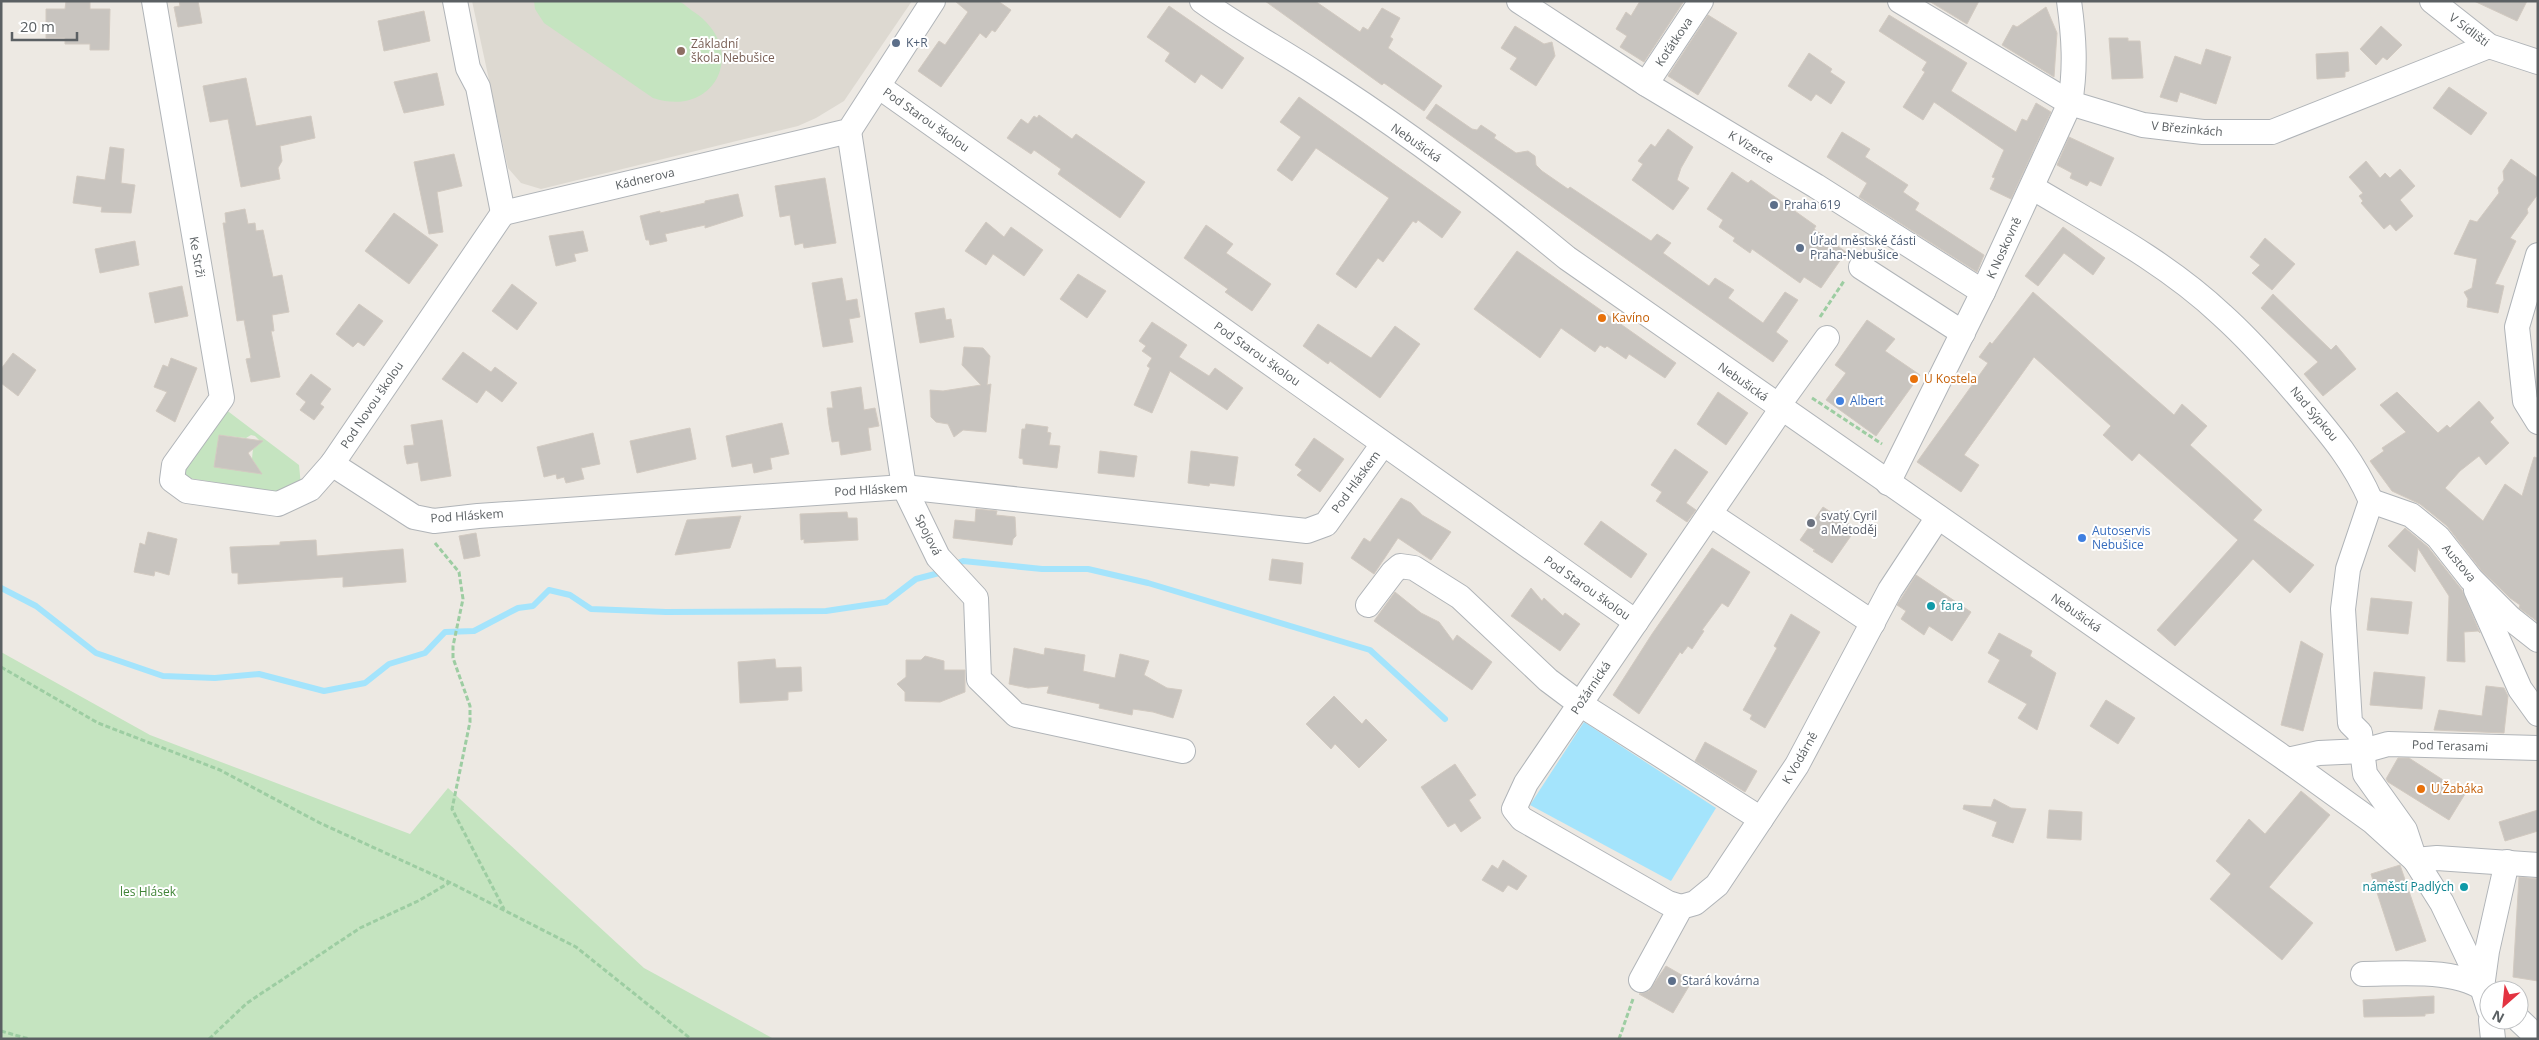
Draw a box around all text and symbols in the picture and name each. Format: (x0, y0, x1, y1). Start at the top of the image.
street label: V Sídlišti (2446, 9, 2493, 50)
scale bar (12, 10, 78, 42)
street label: Koťátkova (1651, 14, 1696, 70)
text: 20 m (20, 16, 55, 36)
place label: K+R (906, 34, 928, 51)
place label: Základní škola Nebušice (691, 35, 775, 66)
marker: K+R (890, 37, 902, 49)
marker: Základní škola Nebušice (675, 45, 687, 57)
street label: Pod Starou školou (880, 83, 973, 156)
street label: V Březinkách (2151, 117, 2224, 140)
street label: Nebušická (1388, 119, 1445, 166)
street label: K Vizerce (1725, 126, 1777, 167)
street label: Kádnerova (614, 163, 676, 194)
place label: Praha 619 (1784, 196, 1841, 213)
marker: Praha 619 (1768, 199, 1780, 211)
street label: K Noskovně (1982, 214, 2025, 281)
place label: Úřad městské části Praha-Nebušice (1810, 232, 1916, 263)
street label: Ke Strži (186, 235, 209, 279)
marker: Úřad městské části Praha-Nebušice (1794, 242, 1806, 254)
place label: Kavíno (1612, 309, 1650, 326)
marker: Kavíno (1596, 312, 1608, 324)
street label: Pod Starou školou (1211, 317, 1304, 390)
street label: Pod Novou školou (336, 358, 407, 452)
street label: Nebušická (1715, 358, 1772, 405)
place label: U Kostela (1924, 370, 1977, 387)
marker: U Kostela (1908, 373, 1920, 385)
street label: Nad Sýpkou (2286, 383, 2342, 445)
place label: Albert (1850, 392, 1884, 409)
marker: Albert (1834, 395, 1846, 407)
street label: Pod Hláskem (1327, 447, 1384, 516)
street label: Pod Hláskem (834, 479, 908, 500)
street label: Pod Hláskem (430, 504, 504, 527)
place label: svatý Cyril a Metoděj (1821, 507, 1877, 538)
street label: Spojová (911, 511, 946, 558)
marker: svatý Cyril a Metoděj (1805, 517, 1817, 529)
place label: Autoservis Nebušice (2092, 522, 2151, 553)
marker: Autoservis Nebušice (2076, 532, 2088, 544)
street label: Austova (2438, 540, 2480, 585)
street label: Pod Starou školou (1541, 551, 1634, 624)
street label: Nebušická (2048, 589, 2105, 636)
place label: fara (1941, 597, 1963, 614)
marker: fara (1925, 600, 1937, 612)
street label: Požárnická (1567, 658, 1615, 718)
street label: K Vodárně (1778, 728, 1822, 787)
street label: Pod Terasami (2412, 736, 2488, 755)
place label: U Žabáka (2431, 780, 2483, 797)
marker: U Žabáka (2415, 783, 2427, 795)
place label: náměstí Padlých (2363, 878, 2454, 895)
marker: náměstí Padlých (2458, 881, 2470, 893)
park label: les Hlásek (120, 883, 177, 900)
place label: Stará kovárna (1682, 972, 1759, 989)
marker: Stará kovárna (1666, 975, 1678, 987)
north arrow (2479, 980, 2529, 1030)
text: N (2488, 1006, 2507, 1028)

